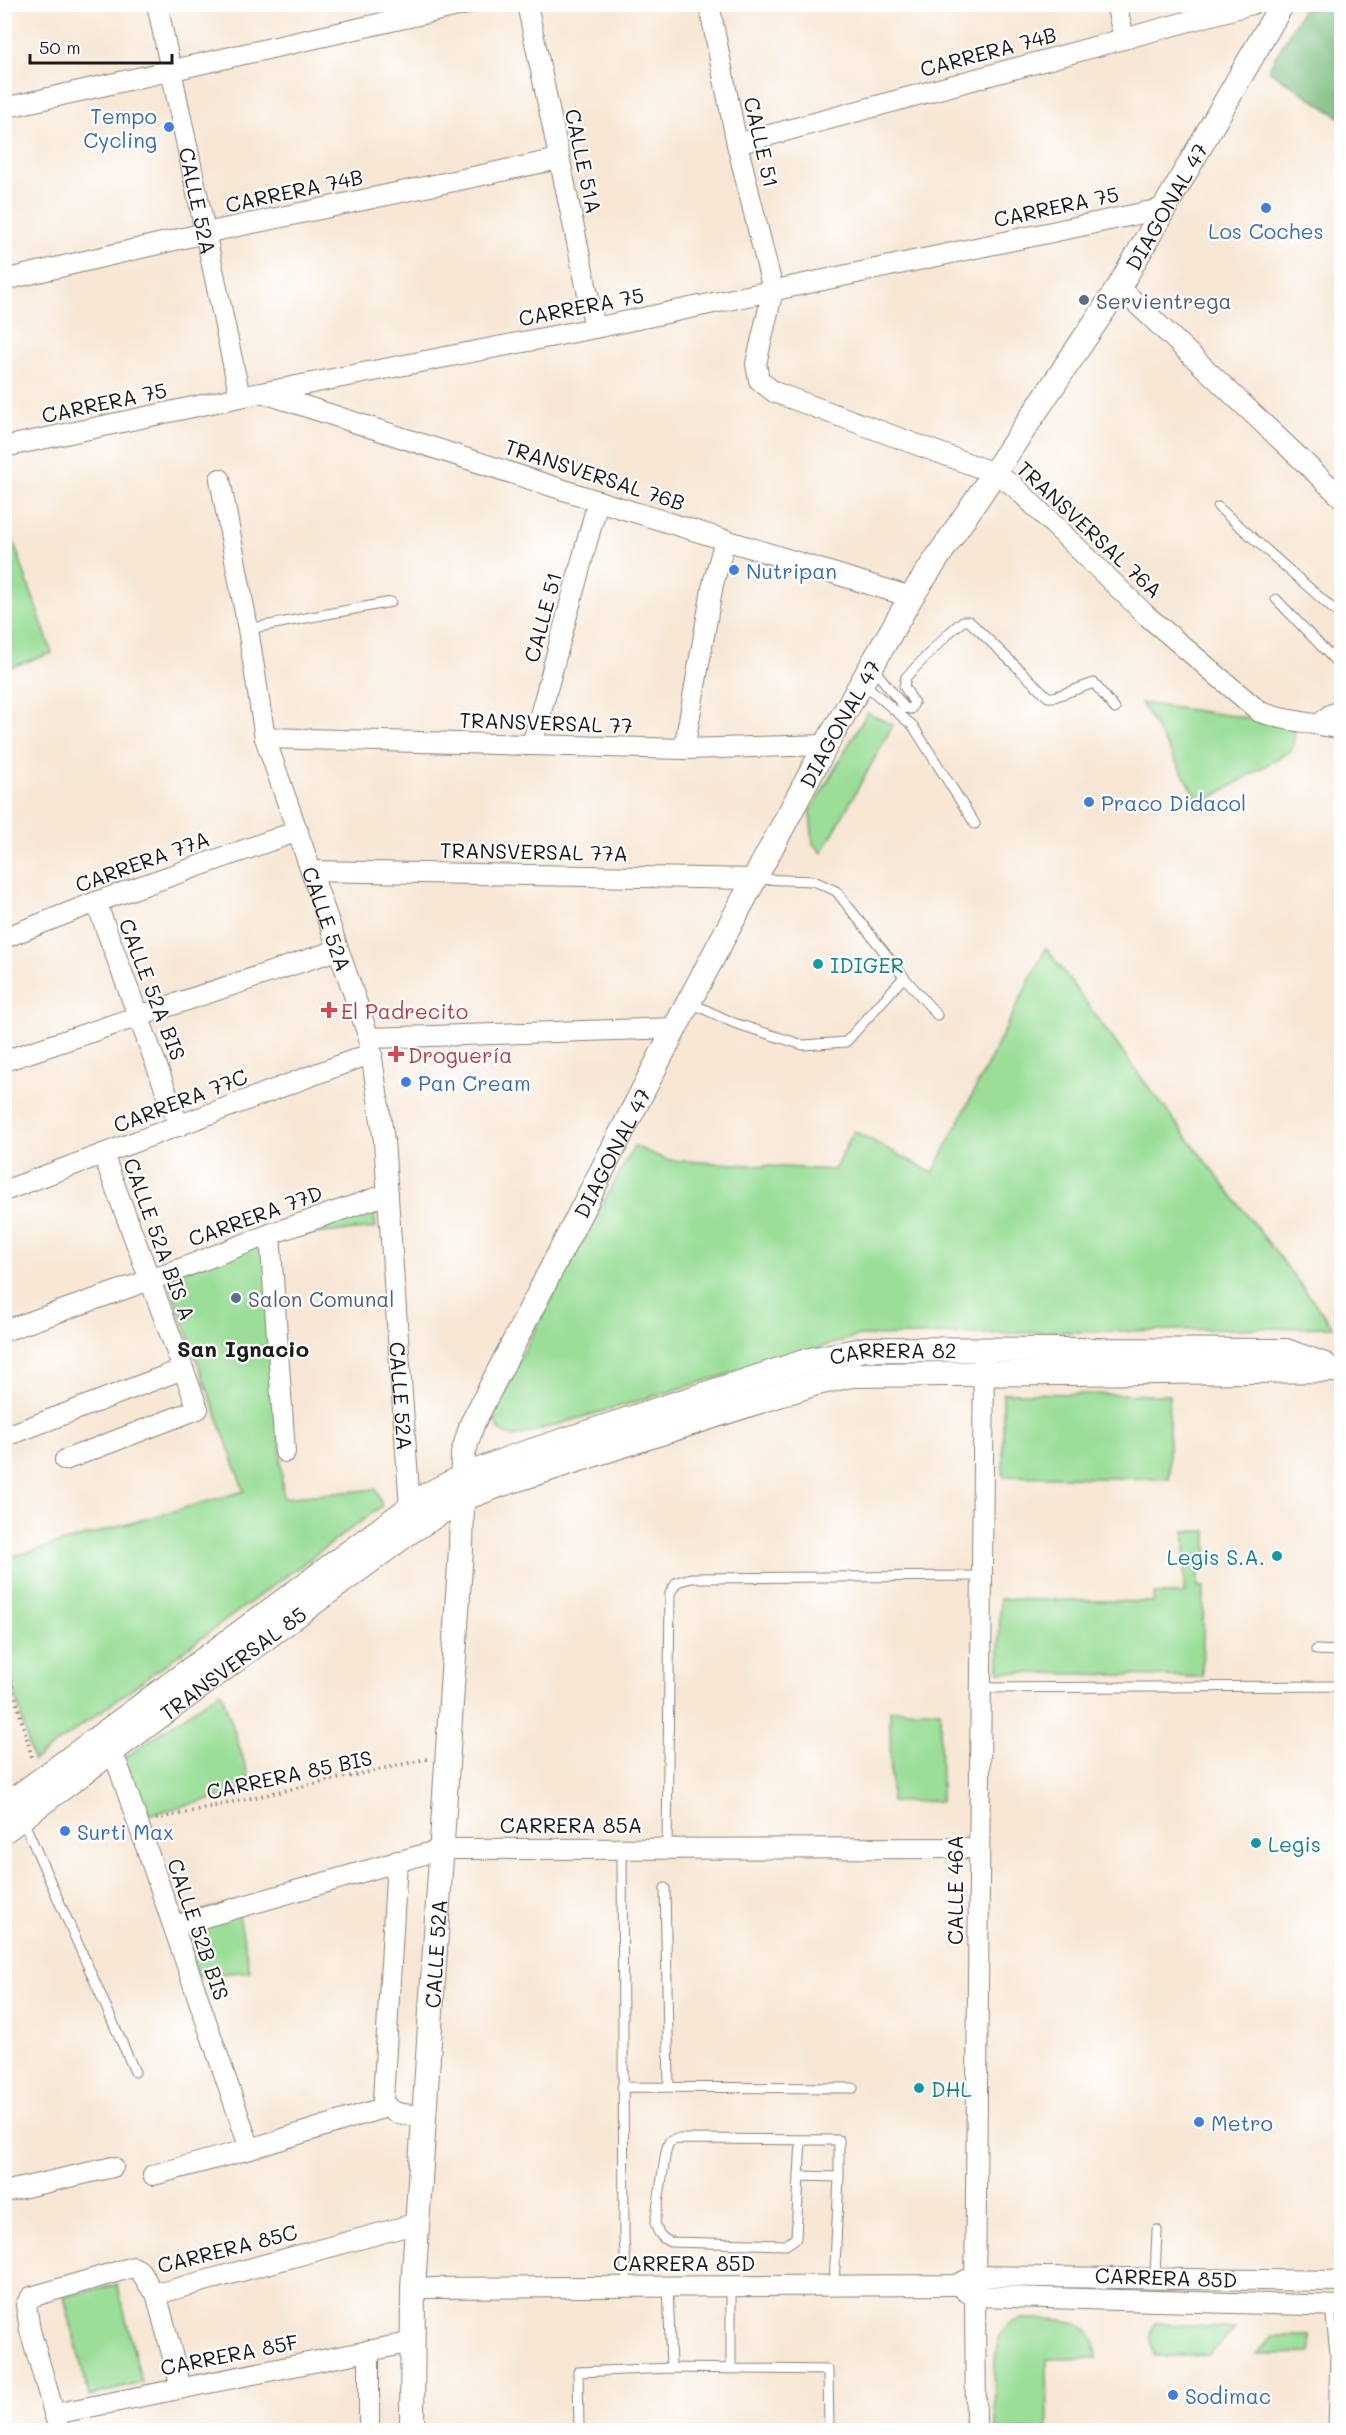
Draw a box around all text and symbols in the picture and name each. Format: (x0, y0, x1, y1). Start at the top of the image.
street label: CARRERA 74B (917, 20, 1059, 82)
scale bar (30, 27, 172, 65)
text: 50 m (39, 35, 81, 59)
street label: CALLE 51 (738, 94, 786, 190)
place label: Tempo Cycling (83, 102, 157, 153)
street label: CALLE 51A (560, 106, 608, 216)
marker: Tempo Cycling (162, 120, 176, 134)
street label: DIAGONAL 47 (1118, 138, 1213, 274)
street label: CALLE 52A (174, 145, 223, 257)
street label: CARRERA 74B (223, 162, 365, 218)
street label: CARRERA 75 (991, 180, 1121, 232)
marker: Los Coches (1259, 201, 1273, 215)
place label: Los Coches (1208, 217, 1324, 244)
street label: CARRERA 75 (516, 281, 646, 331)
place label: Servientrega (1096, 287, 1232, 314)
marker: Servientrega (1077, 293, 1091, 307)
street label: CARRERA 75 (39, 376, 169, 428)
street label: TRANSVERSAL 76B (502, 432, 688, 516)
street label: TRANSVERSAL 76A (1012, 455, 1168, 603)
place label: Nutripan (746, 557, 837, 584)
marker: Nutripan (727, 563, 741, 577)
street label: CALLE 51 (517, 569, 567, 665)
street label: DIAGONAL 47 (793, 655, 886, 792)
street label: TRANSVERSAL 77 (459, 705, 633, 739)
place label: Praco Didacol (1101, 789, 1246, 816)
marker: Praco Didacol (1082, 795, 1096, 809)
street label: CARRERA 77A (71, 824, 213, 898)
street label: TRANSVERSAL 77A (440, 836, 628, 866)
street label: CALLE 52A (297, 863, 358, 974)
street label: CALLE 52A BIS (114, 914, 192, 1064)
place label: IDIGER (830, 951, 904, 978)
marker: IDIGER (811, 957, 825, 971)
place label: El Padrecito (341, 997, 468, 1024)
marker: El Padrecito (322, 1003, 336, 1017)
place label: Droguería (408, 1041, 512, 1068)
marker: Droguería (389, 1047, 403, 1061)
street label: CARRERA 77C (109, 1062, 251, 1138)
place label: Pan Cream (418, 1069, 531, 1096)
marker: Pan Cream (399, 1075, 413, 1089)
street label: DIAGONAL 47 (567, 1083, 656, 1222)
street label: CALLE 52A BIS A (118, 1154, 202, 1324)
street label: CARRERA 77D (184, 1178, 326, 1252)
place label: Salon Comunal (248, 1285, 395, 1312)
marker: Salon Comunal (229, 1291, 243, 1305)
district label: San Ignacio (177, 1334, 309, 1363)
street label: CARRERA 82 (827, 1335, 957, 1369)
street label: CALLE 52A (385, 1341, 419, 1451)
place label: Legis S.A. (1167, 1543, 1265, 1570)
marker: Legis S.A. (1270, 1549, 1284, 1563)
street label: TRANSVERSAL 85 (154, 1600, 311, 1725)
street label: CARRERA 85 BIS (204, 1743, 374, 1805)
street label: CARRERA 85A (500, 1811, 642, 1838)
place label: Surti Max (77, 1818, 174, 1845)
marker: Surti Max (58, 1824, 72, 1838)
place label: Legis (1268, 1830, 1321, 1857)
street label: CALLE 46A (941, 1835, 968, 1945)
marker: Legis (1249, 1836, 1263, 1850)
street label: CALLE 52B BIS (162, 1855, 236, 2003)
street label: CALLE 52A (418, 1898, 452, 2009)
place label: DHL (931, 2075, 971, 2102)
marker: DHL (912, 2081, 926, 2095)
place label: Metro (1211, 2109, 1273, 2136)
marker: Metro (1192, 2115, 1206, 2129)
street label: CARRERA 85C (154, 2218, 300, 2278)
street label: CARRERA 85D (613, 2249, 755, 2276)
street label: CARRERA 85D (1094, 2261, 1238, 2293)
street label: CARRERA 85F (158, 2327, 300, 2381)
place label: Sodimac (1185, 2382, 1271, 2409)
marker: Sodimac (1166, 2388, 1180, 2402)

